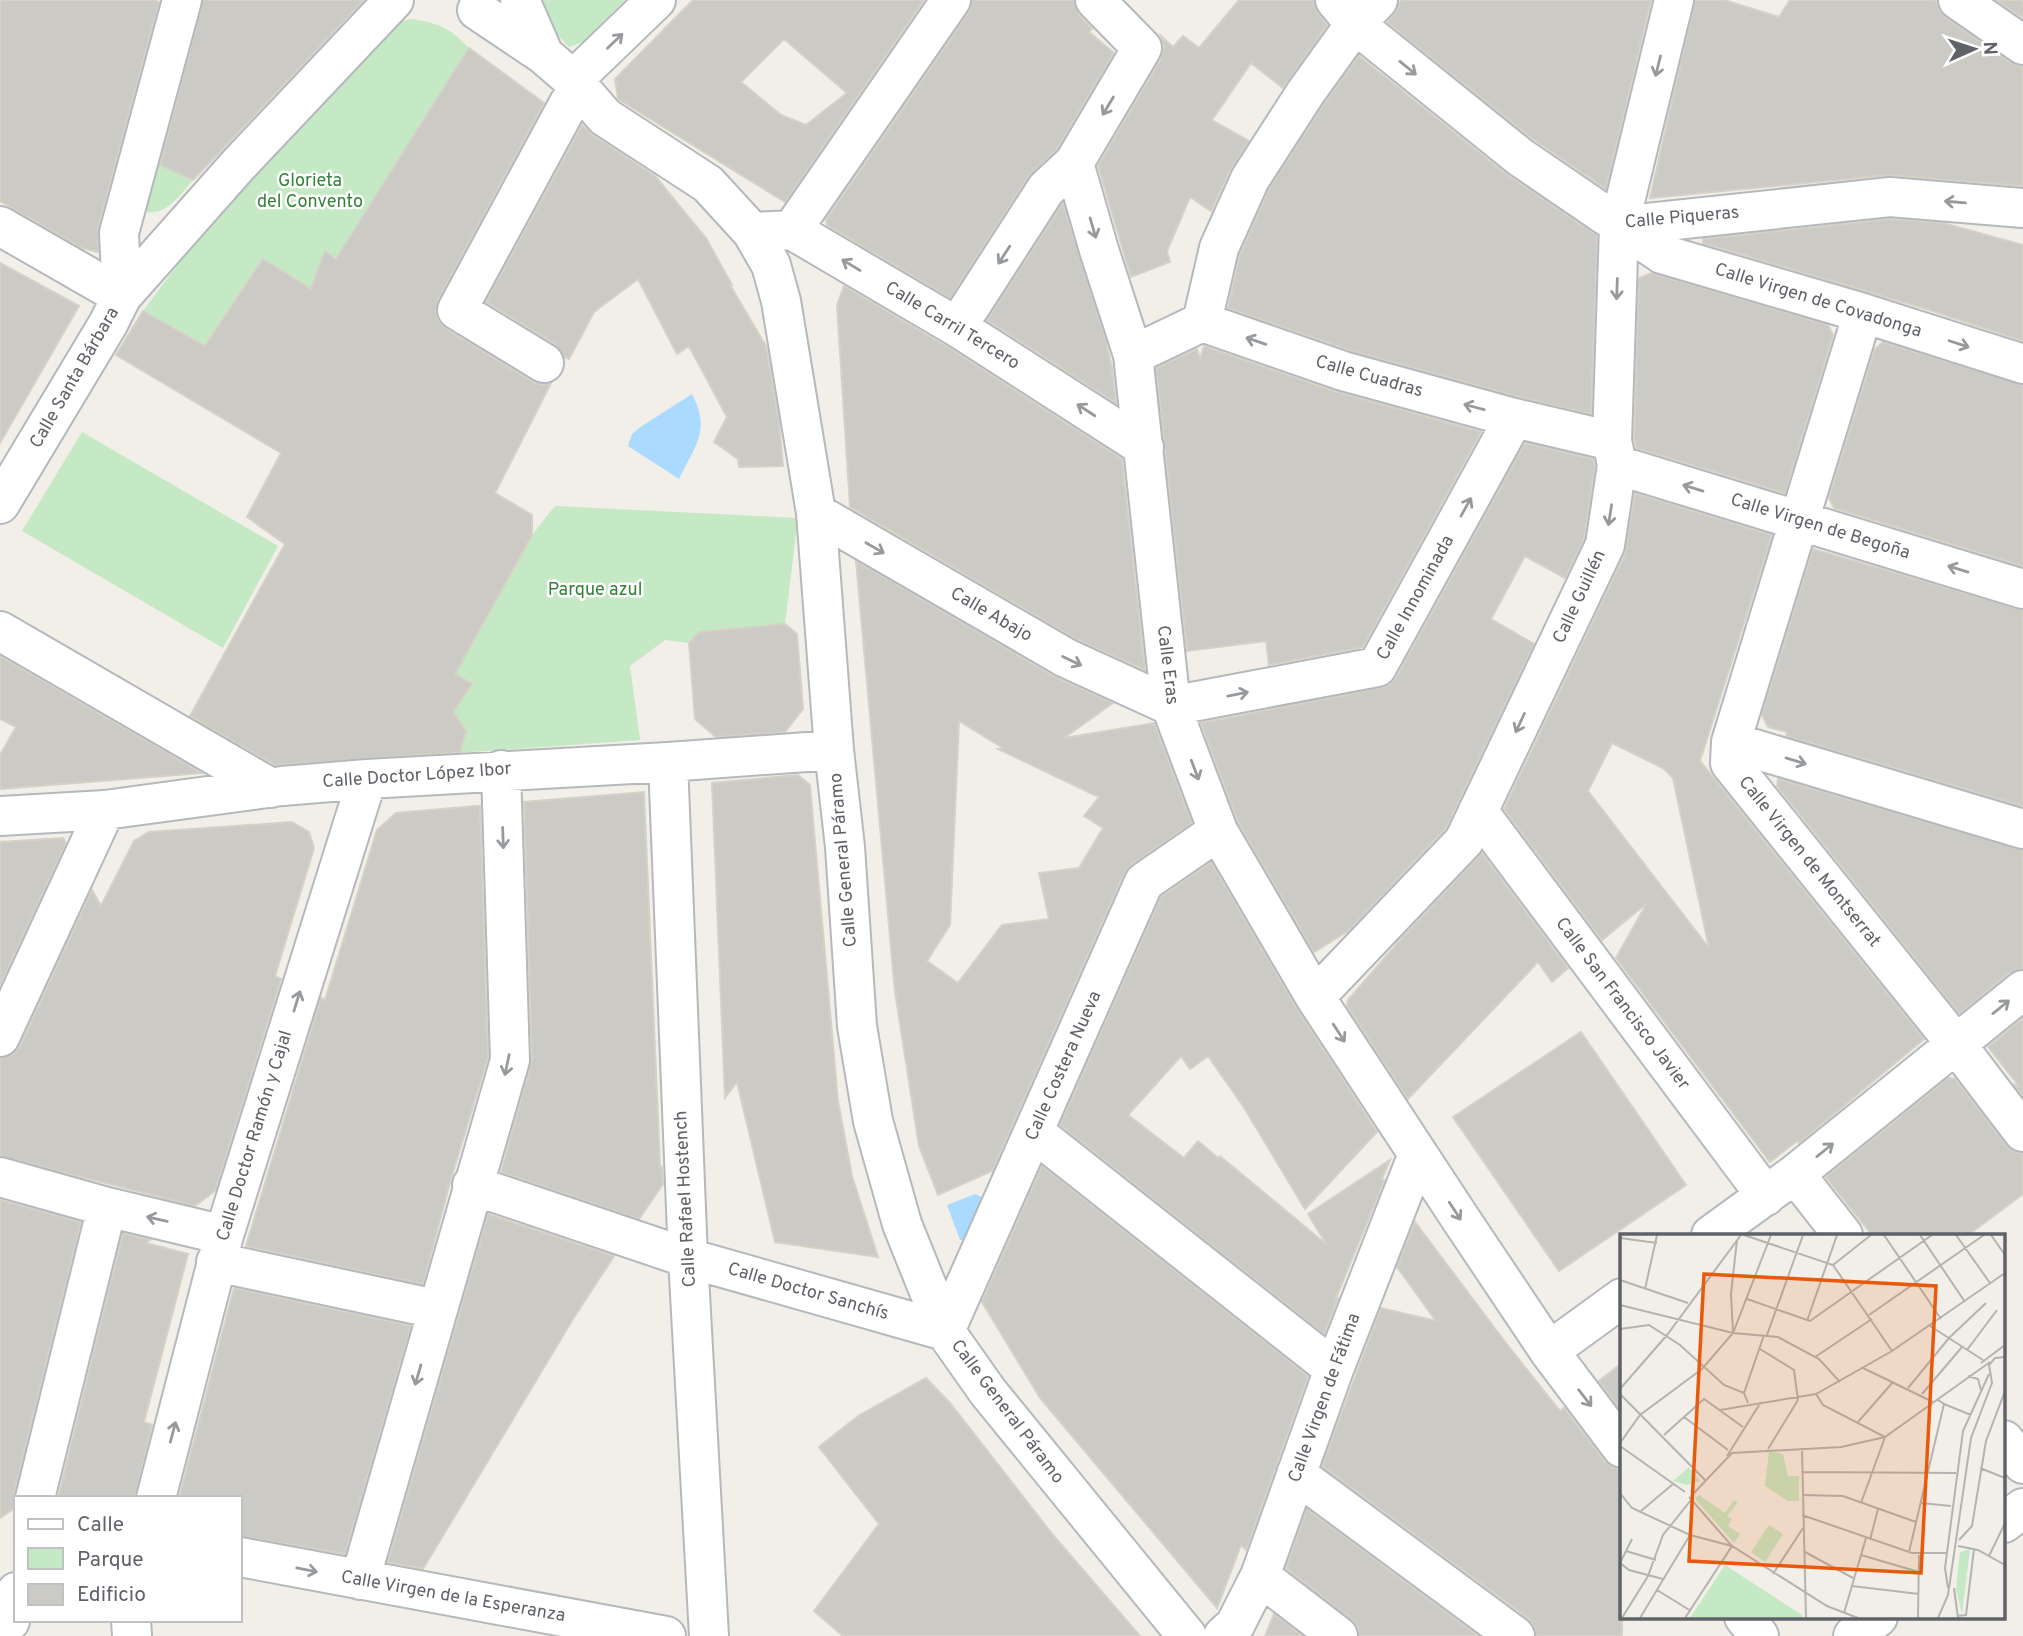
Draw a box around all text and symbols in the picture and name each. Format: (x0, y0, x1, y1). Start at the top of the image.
north arrow (1939, 14, 2009, 84)
one-way arrow (606, 32, 623, 49)
text: N (1977, 41, 2001, 56)
one-way arrow (1651, 54, 1664, 77)
one-way arrow (1398, 60, 1416, 75)
one-way arrow (1101, 95, 1115, 115)
park label: Glorieta del Convento (257, 170, 363, 214)
one-way arrow (1944, 195, 1967, 208)
street label: Calle Piqueras (1624, 202, 1740, 234)
one-way arrow (1087, 217, 1100, 239)
one-way arrow (996, 245, 1010, 265)
one-way arrow (841, 258, 862, 271)
street label: Calle Virgen de Covadonga (1712, 259, 1924, 343)
street label: Calle Carril Tercero (880, 277, 1024, 375)
one-way arrow (1610, 277, 1623, 300)
street label: Calle Santa Bárbara (25, 303, 125, 453)
one-way arrow (1246, 334, 1268, 346)
one-way arrow (1948, 339, 1970, 351)
street label: Calle Cuadras (1313, 351, 1425, 403)
one-way arrow (1463, 399, 1485, 412)
one-way arrow (1077, 402, 1097, 416)
one-way arrow (1682, 481, 1704, 494)
street label: Calle Virgen de Begoña (1727, 489, 1913, 565)
one-way arrow (1459, 497, 1473, 517)
one-way arrow (1603, 503, 1616, 526)
street label: Calle Innominada (1372, 531, 1460, 665)
one-way arrow (864, 541, 884, 555)
street label: Calle Guillén (1548, 546, 1612, 648)
one-way arrow (1947, 561, 1969, 574)
park label: Parque azul (548, 579, 642, 602)
street label: Calle Abajo (946, 582, 1036, 648)
street label: Calle Eras (1151, 624, 1183, 706)
one-way arrow (1061, 655, 1082, 668)
one-way arrow (1226, 686, 1249, 700)
one-way arrow (1513, 712, 1526, 733)
one-way arrow (1785, 756, 1807, 769)
street label: Calle Doctor López Ibor (322, 758, 512, 794)
one-way arrow (1189, 758, 1202, 780)
street label: Calle General Páramo (825, 772, 863, 948)
street label: Calle Virgen de Montserrat (1733, 772, 1885, 952)
one-way arrow (497, 827, 510, 850)
street label: Calle San Francisco Javier (1550, 913, 1694, 1095)
street label: Calle Costera Nueva (1021, 988, 1107, 1144)
one-way arrow (292, 991, 304, 1013)
one-way arrow (1992, 999, 2010, 1015)
one-way arrow (1331, 1023, 1346, 1042)
street label: Calle Doctor Ramón y Cajal (212, 1028, 298, 1244)
one-way arrow (500, 1054, 513, 1076)
street label: Calle Rafael Hostench (670, 1110, 702, 1288)
one-way arrow (1815, 1142, 1833, 1158)
one-way arrow (1448, 1201, 1463, 1220)
one-way arrow (146, 1212, 169, 1225)
inset map (1620, 1234, 2006, 1618)
street label: Calle Doctor Sanchís (725, 1258, 891, 1326)
street label: Calle Virgen de Fátima (1284, 1310, 1366, 1486)
street label: Calle General Páramo (945, 1335, 1069, 1489)
one-way arrow (410, 1364, 423, 1386)
one-way arrow (1578, 1388, 1593, 1406)
one-way arrow (167, 1421, 180, 1444)
legend (14, 1496, 242, 1622)
text: Calle (77, 1512, 124, 1539)
text: Parque (77, 1547, 144, 1574)
one-way arrow (295, 1563, 318, 1577)
street label: Calle Virgen de la Esperanza (339, 1566, 567, 1628)
text: Edificio (77, 1582, 146, 1609)

